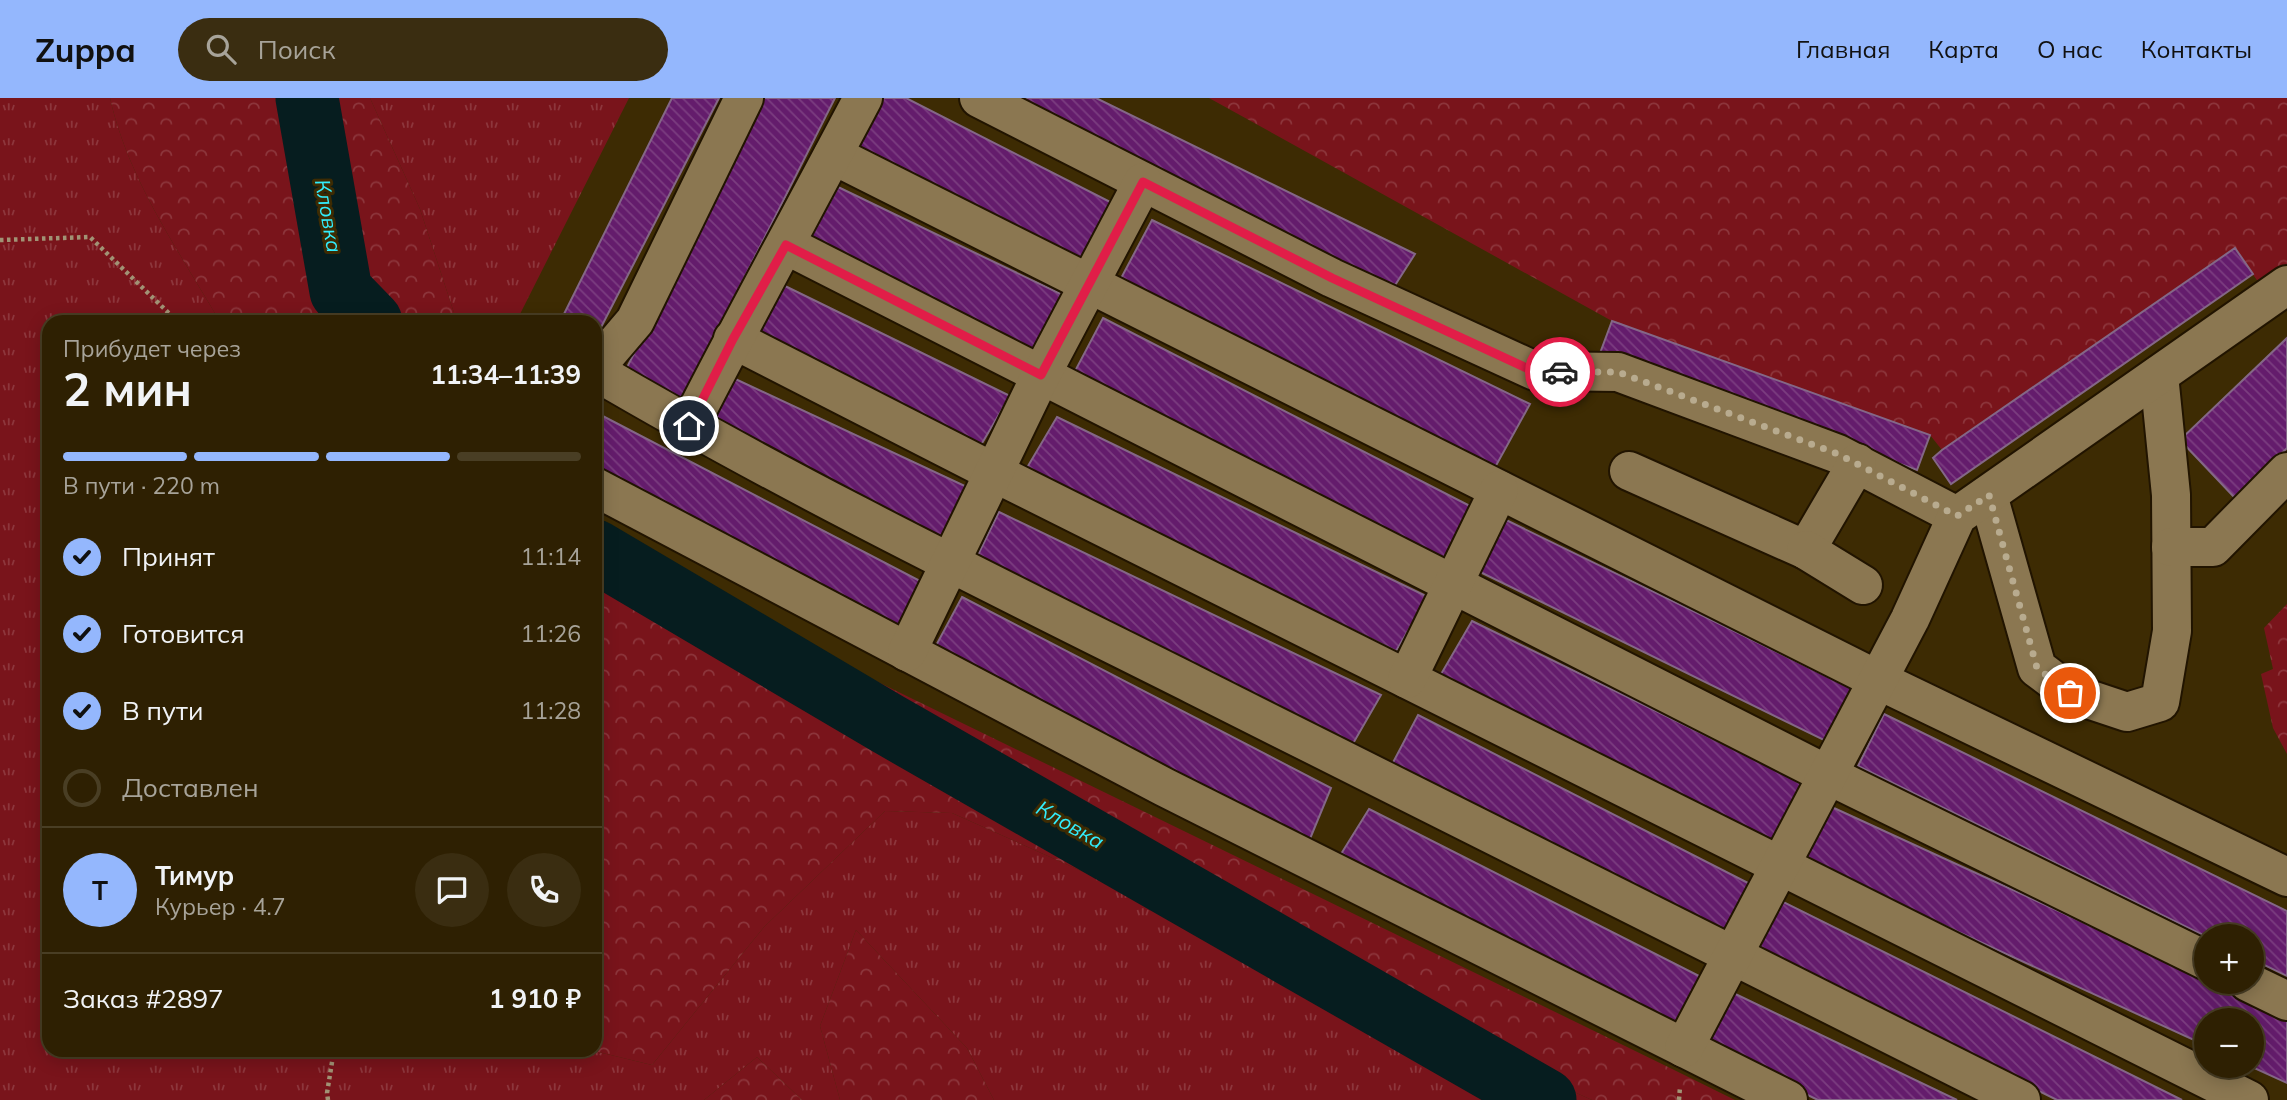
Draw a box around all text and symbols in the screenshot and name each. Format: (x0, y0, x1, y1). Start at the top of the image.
search box (178, 18, 668, 81)
text: Zuppa (35, 29, 136, 70)
icon: search (202, 30, 240, 68)
text: Поиск (258, 33, 335, 66)
text: Главная (1796, 34, 1890, 64)
text: Карта (1928, 34, 1999, 64)
text: О нас (2037, 34, 2103, 64)
text: Контакты (2141, 34, 2252, 64)
water label: Кловка (310, 177, 348, 255)
text: Прибудет через (63, 334, 241, 363)
courier (1525, 337, 1595, 407)
icon: car (1541, 353, 1579, 391)
text: 11:34–11:39 (430, 358, 581, 391)
text: 2 мин (63, 360, 192, 418)
pin (659, 396, 719, 456)
icon: home (670, 407, 708, 445)
text: В пути · 220 m (63, 471, 220, 500)
icon: check (63, 538, 101, 576)
text: Принят (122, 540, 215, 573)
text: 11:14 (521, 542, 581, 571)
icon: check (63, 615, 101, 653)
text: Готовится (122, 617, 245, 650)
text: 11:26 (521, 619, 581, 648)
pin (2040, 663, 2100, 723)
icon: bag (2051, 674, 2089, 712)
icon: check (63, 692, 101, 730)
text: В пути (122, 694, 203, 727)
text: 11:28 (521, 696, 581, 725)
text: Доставлен (122, 771, 259, 804)
water label: Кловка (1032, 794, 1109, 854)
button: chat (415, 853, 489, 927)
button: phone (507, 853, 581, 927)
text: Тимур (155, 859, 234, 892)
text: Т (92, 874, 108, 907)
text: Курьер · 4.7 (155, 892, 286, 921)
map controls (2194, 924, 2264, 1078)
button: + (2194, 924, 2264, 994)
text: Заказ #2897 (63, 982, 224, 1015)
text: 1 910 ₽ (489, 982, 581, 1015)
button: − (2194, 1008, 2264, 1078)

